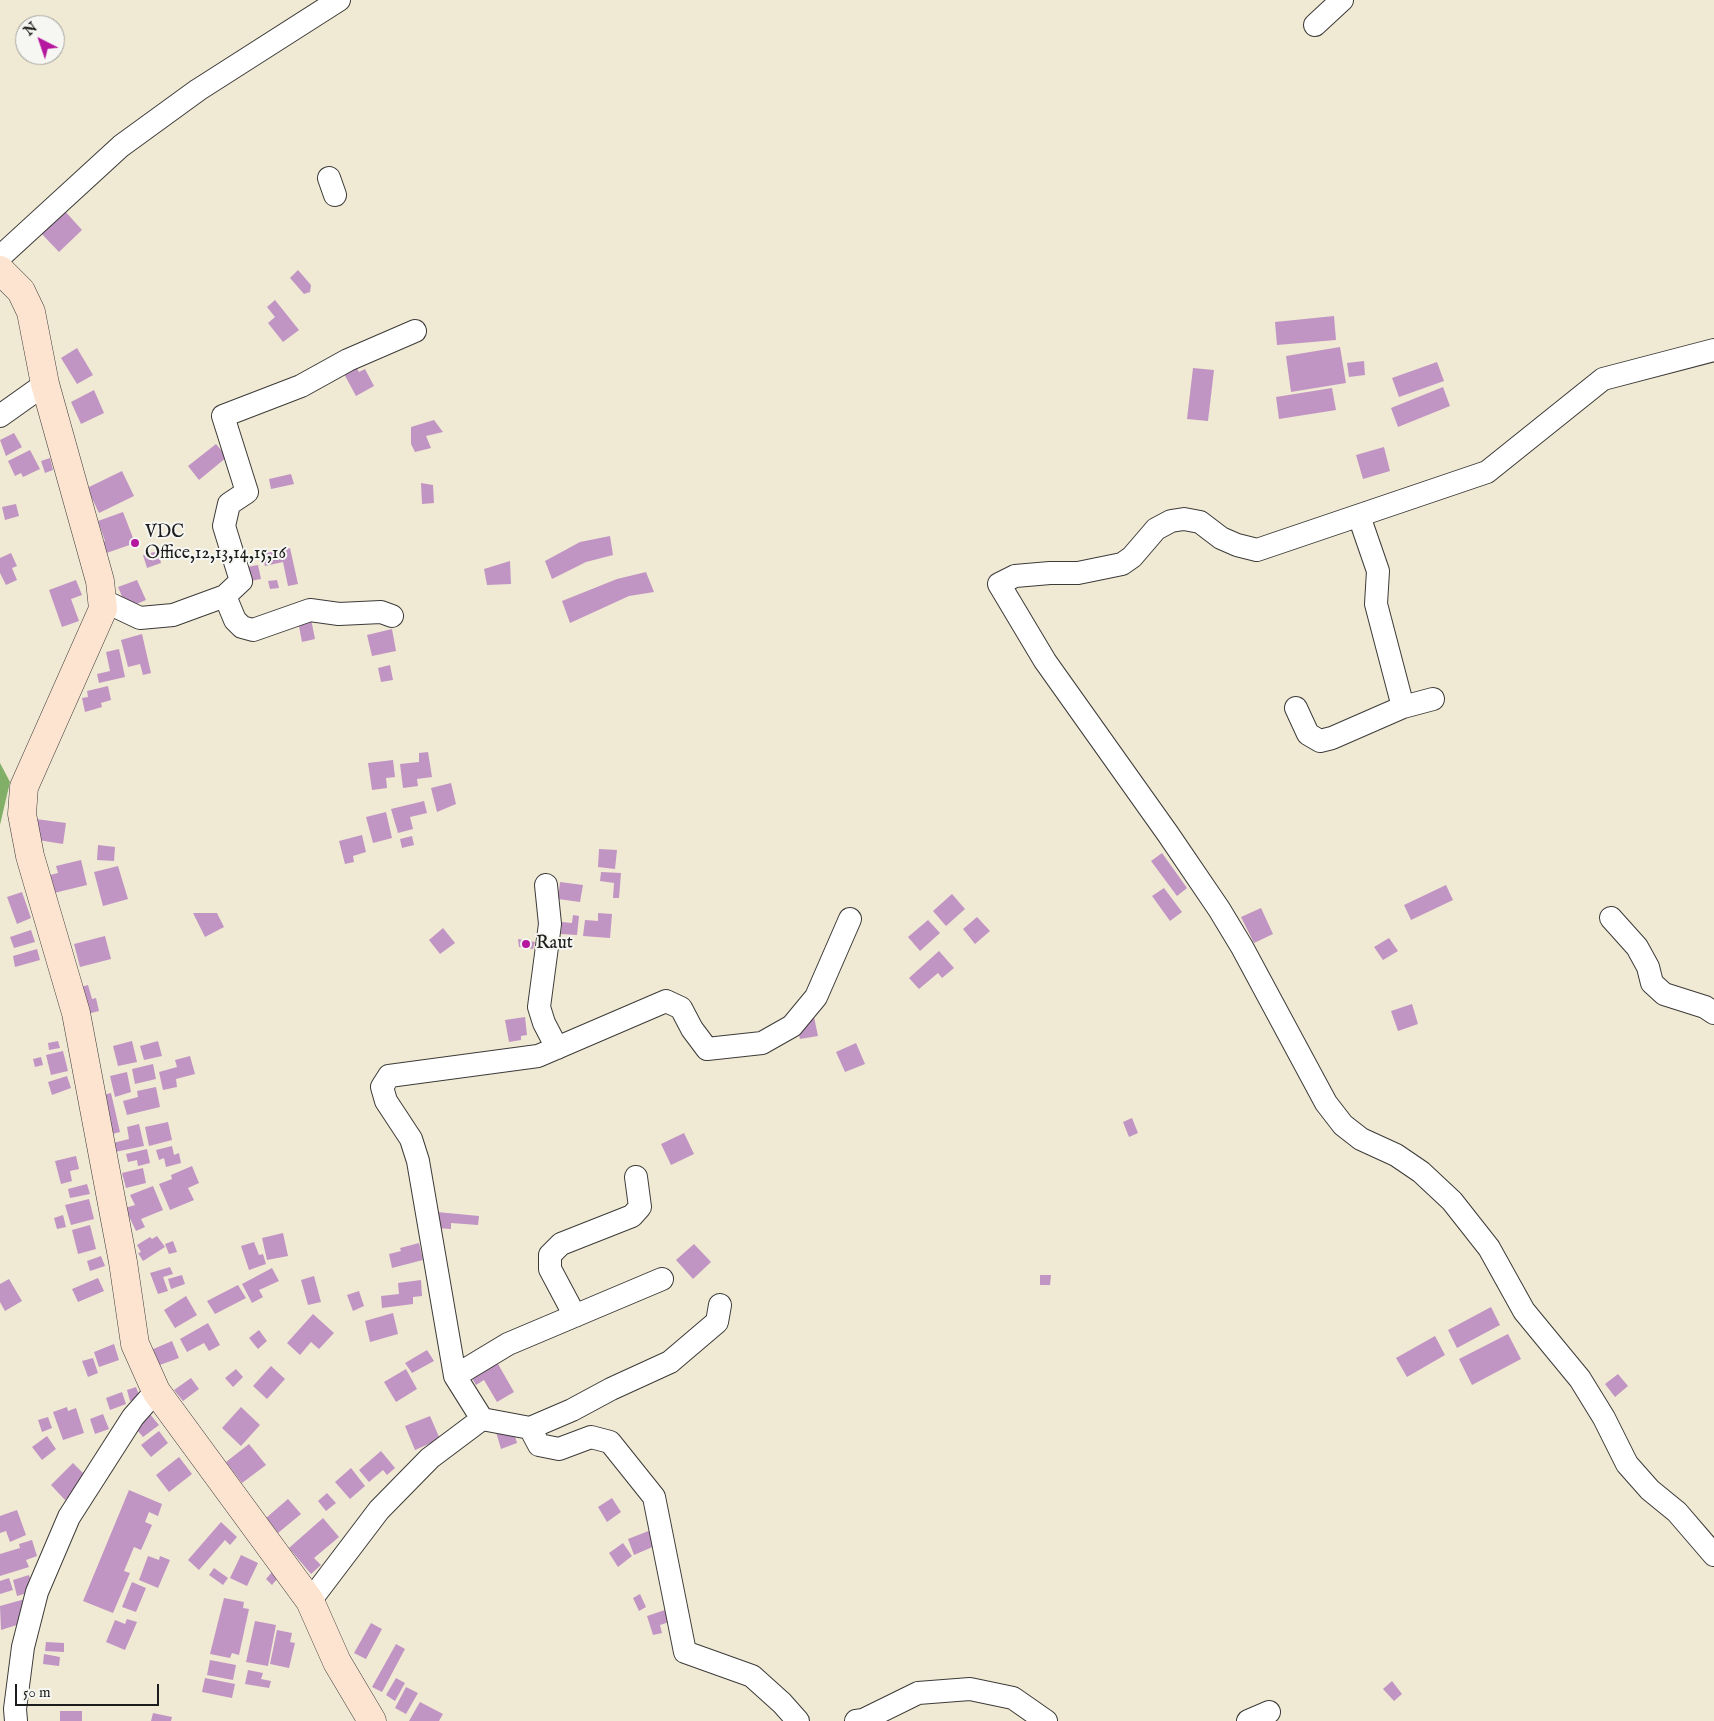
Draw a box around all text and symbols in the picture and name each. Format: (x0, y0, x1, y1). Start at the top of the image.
north arrow (15, 15, 65, 65)
text: N (20, 19, 41, 40)
place label: VDC Office,12,13,14,15,16 (145, 522, 286, 564)
marker: VDC Office,12,13,14,15,16 (129, 537, 141, 549)
place label: Raut (536, 933, 573, 955)
marker: Raut (520, 938, 532, 950)
scale bar (18, 1674, 161, 1706)
text: 50 m (23, 1683, 51, 1702)

